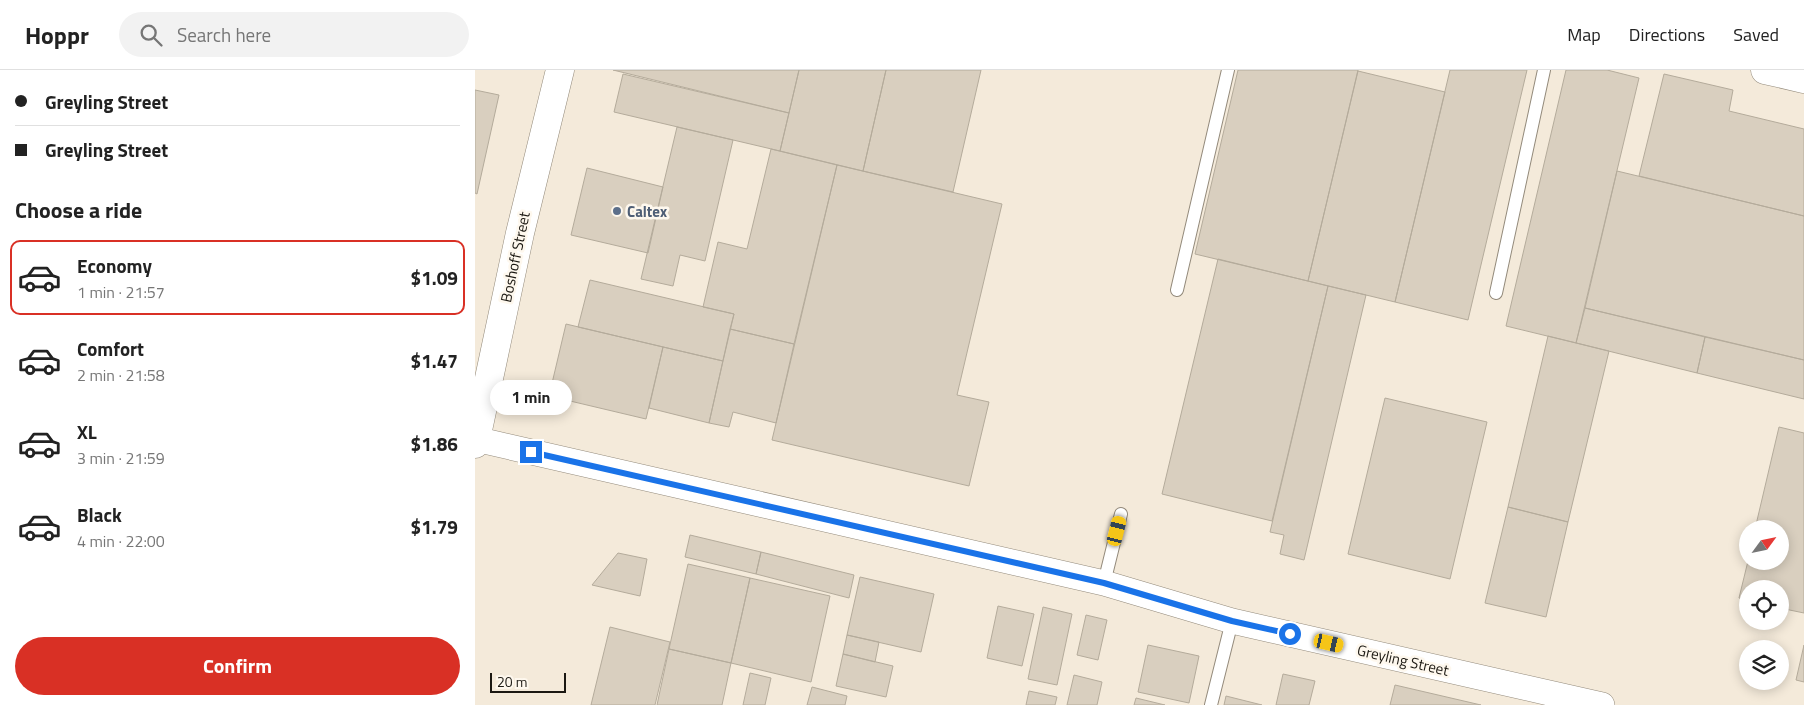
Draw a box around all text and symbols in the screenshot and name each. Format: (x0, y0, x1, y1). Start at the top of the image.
search box (119, 12, 469, 57)
text: Hoppr (25, 17, 89, 53)
text: Search here (177, 20, 271, 49)
icon: search (137, 21, 165, 49)
text: Map (1567, 21, 1601, 48)
text: Directions (1629, 21, 1705, 48)
text: Saved (1733, 21, 1779, 48)
text: Greyling Street (45, 87, 168, 116)
text: Greyling Street (45, 135, 168, 164)
text: Choose a ride (15, 193, 142, 227)
place label: Caltex (627, 200, 667, 223)
marker: Caltex (611, 205, 623, 217)
street label: Boshoff Street (494, 209, 536, 304)
text: Economy (77, 251, 152, 280)
icon: car (17, 255, 62, 300)
text: $1.09 (411, 263, 458, 292)
text: 1 min · 21:57 (77, 280, 165, 304)
text: Comfort (77, 334, 144, 363)
icon: car (17, 338, 62, 383)
text: $1.47 (411, 346, 458, 375)
text: 2 min · 21:58 (77, 363, 165, 387)
callout: 1 min (490, 380, 572, 414)
text: 1 min (512, 385, 550, 409)
text: XL (77, 417, 97, 446)
icon: car (17, 421, 62, 466)
text: $1.86 (411, 429, 458, 458)
route end (520, 441, 542, 463)
text: 3 min · 21:59 (77, 446, 165, 470)
text: Black (77, 500, 122, 529)
icon: car (17, 504, 62, 549)
text: $1.79 (411, 512, 458, 541)
car (1106, 515, 1127, 547)
north arrow (1739, 520, 1789, 570)
map controls (1739, 520, 1789, 690)
text: 4 min · 22:00 (77, 529, 165, 553)
button: locate (1739, 580, 1789, 630)
route start (1279, 623, 1301, 645)
car (1312, 632, 1345, 654)
button: Confirm (15, 637, 460, 695)
street label: Greyling Street (1355, 638, 1452, 682)
button: layers (1739, 640, 1789, 690)
scale bar (490, 670, 566, 693)
text: 20 m (497, 671, 527, 692)

